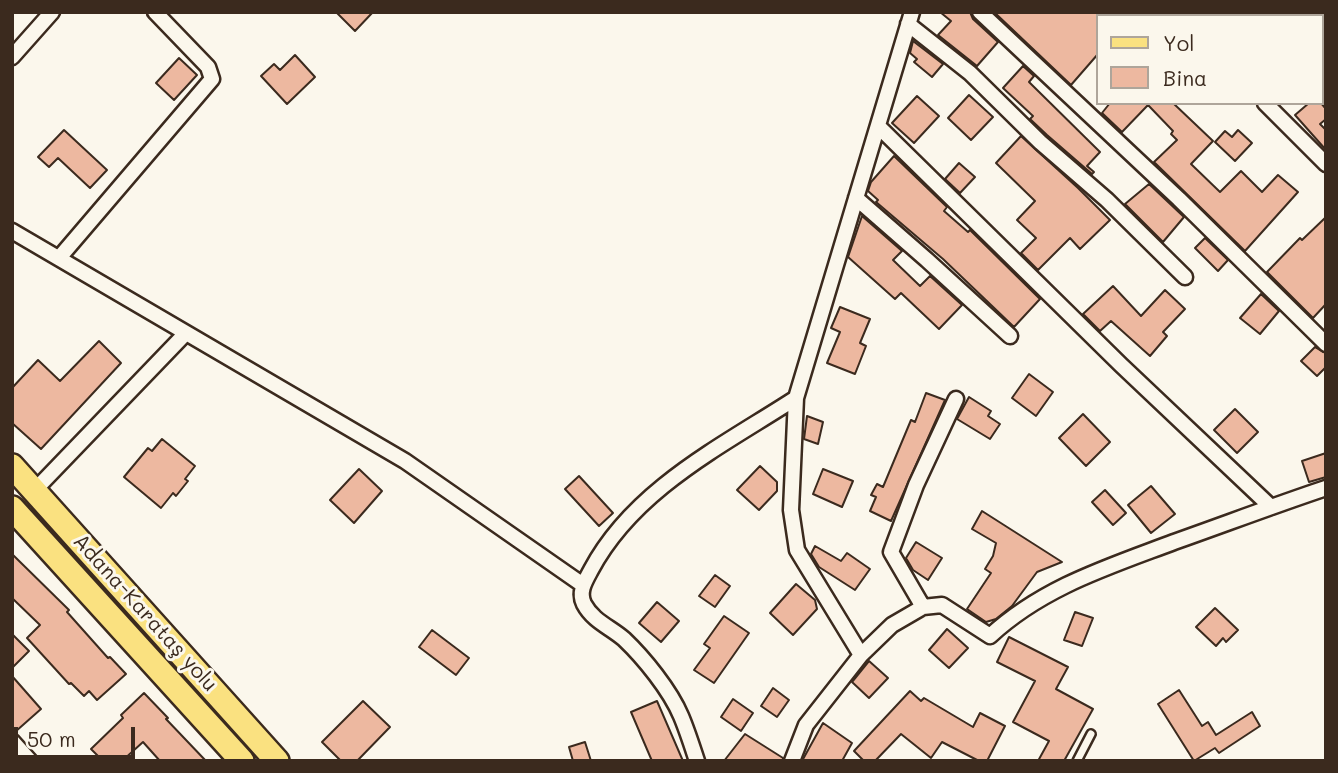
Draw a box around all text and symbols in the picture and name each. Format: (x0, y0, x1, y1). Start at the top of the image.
legend (1096, 14, 1324, 105)
text: Yol (1163, 29, 1194, 56)
text: Bina (1163, 64, 1207, 91)
street label: Adana-Karataş yolu (68, 529, 222, 697)
scale bar (18, 714, 138, 758)
text: 50 m (27, 725, 76, 752)

